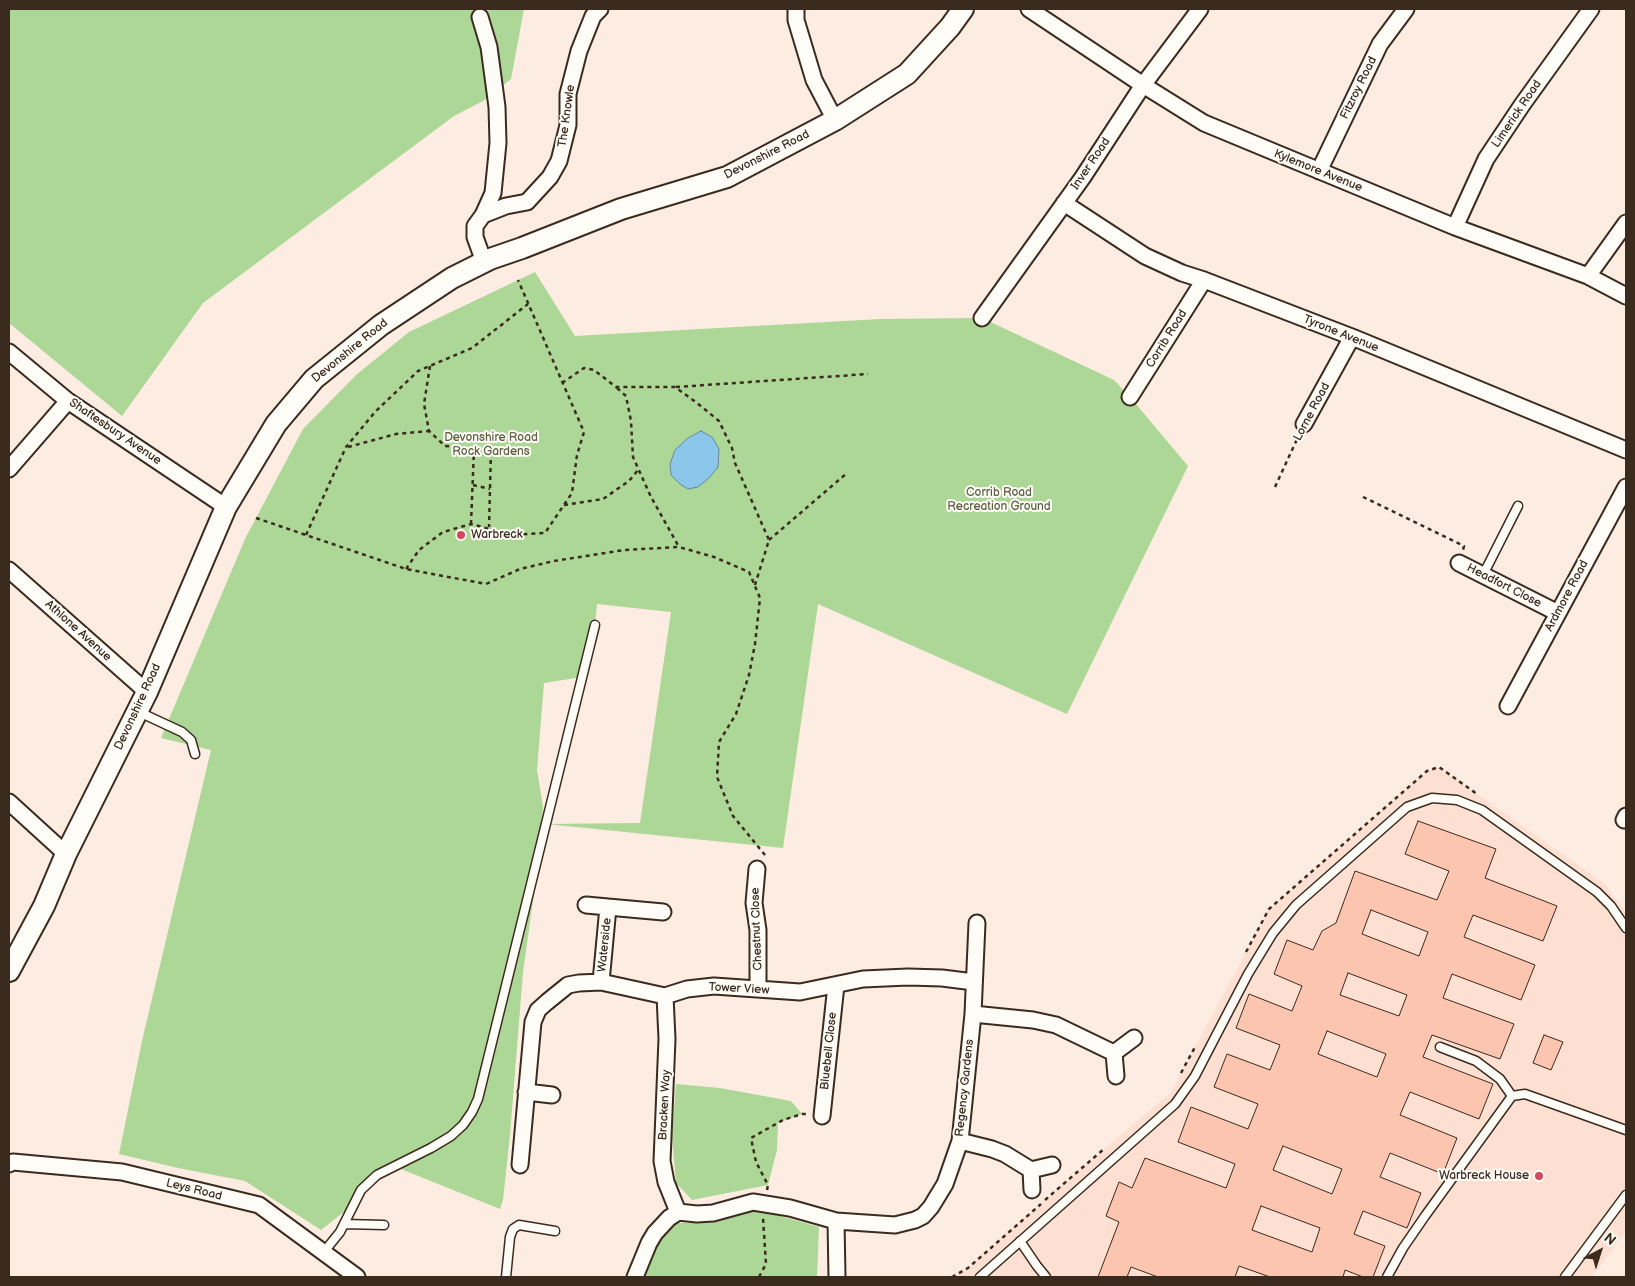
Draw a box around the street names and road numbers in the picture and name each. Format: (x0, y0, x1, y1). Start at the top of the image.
street label: Fitzroy Road (1338, 54, 1380, 122)
street label: Limerick Road (1489, 77, 1545, 151)
street label: The Knowle (555, 84, 579, 148)
street label: Devonshire Road (722, 127, 812, 183)
street label: Inver Road (1068, 135, 1114, 193)
street label: Kylemore Avenue (1272, 147, 1364, 195)
street label: Corrib Road (1143, 307, 1191, 371)
street label: Tyrone Avenue (1301, 312, 1381, 356)
street label: Devonshire Road (309, 316, 391, 386)
street label: Lorne Road (1291, 380, 1333, 444)
street label: Shaftesbury Avenue (66, 396, 164, 468)
street label: Ardmore Road (1542, 558, 1592, 634)
street label: Headfort Close (1464, 561, 1544, 611)
street label: Athlone Avenue (42, 597, 114, 665)
street label: Devonshire Road (112, 661, 164, 753)
street label: Chestnut Close (748, 887, 766, 971)
street label: Waterside (595, 917, 615, 973)
street label: Tower View (708, 980, 770, 998)
street label: Bluebell Close (818, 1011, 840, 1091)
street label: Regency Gardens (953, 1039, 977, 1137)
street label: Bracken Way (656, 1069, 674, 1141)
street label: Leys Road (165, 1176, 223, 1204)

